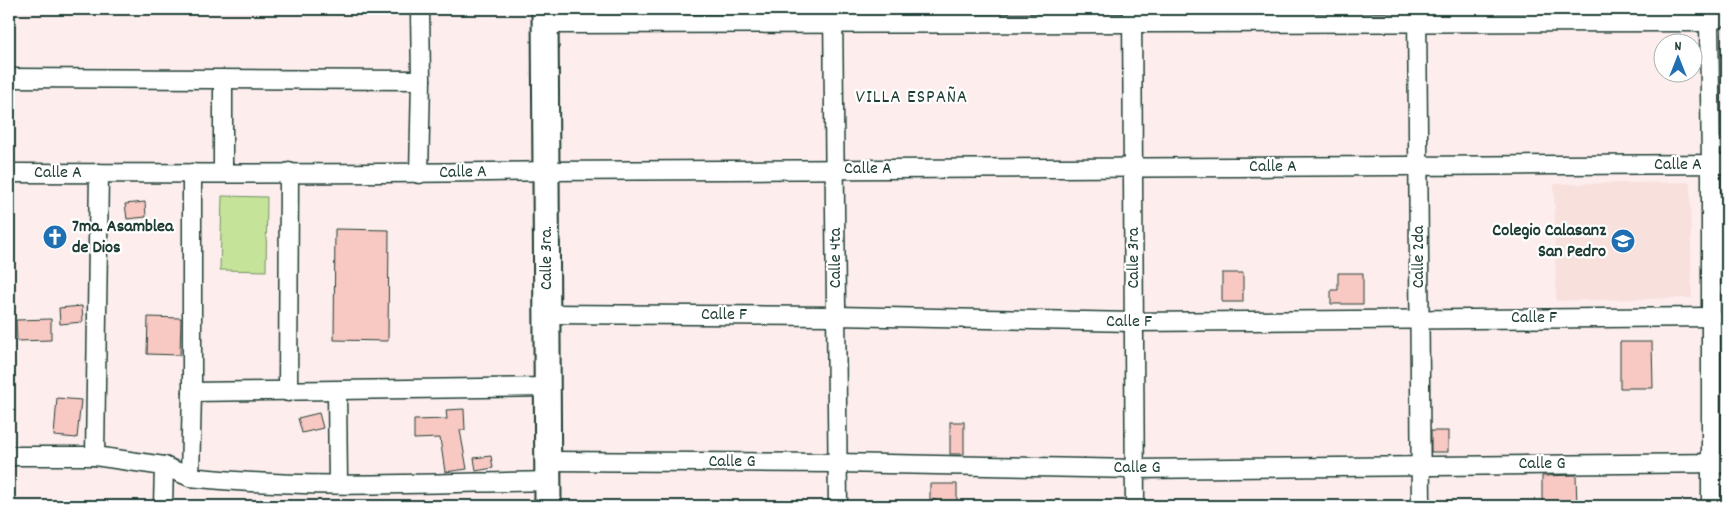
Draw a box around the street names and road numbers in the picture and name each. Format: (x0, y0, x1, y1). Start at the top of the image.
street label: Calle A (1654, 153, 1702, 178)
street label: Calle A (1249, 155, 1297, 180)
street label: Calle A (844, 157, 892, 182)
street label: Calle A (439, 160, 487, 186)
street label: Calle A (34, 161, 82, 186)
street label: Calle 2da (1407, 225, 1432, 288)
street label: Calle 3ra. (535, 226, 560, 290)
street label: Calle 4ta (824, 227, 849, 288)
street label: Calle 3ra (1122, 227, 1147, 289)
street label: Calle F (701, 303, 747, 328)
street label: Calle F (1511, 306, 1557, 331)
street label: Calle F (1106, 310, 1152, 335)
street label: Calle G (708, 450, 756, 475)
street label: Calle G (1518, 452, 1566, 477)
street label: Calle G (1113, 456, 1161, 481)

